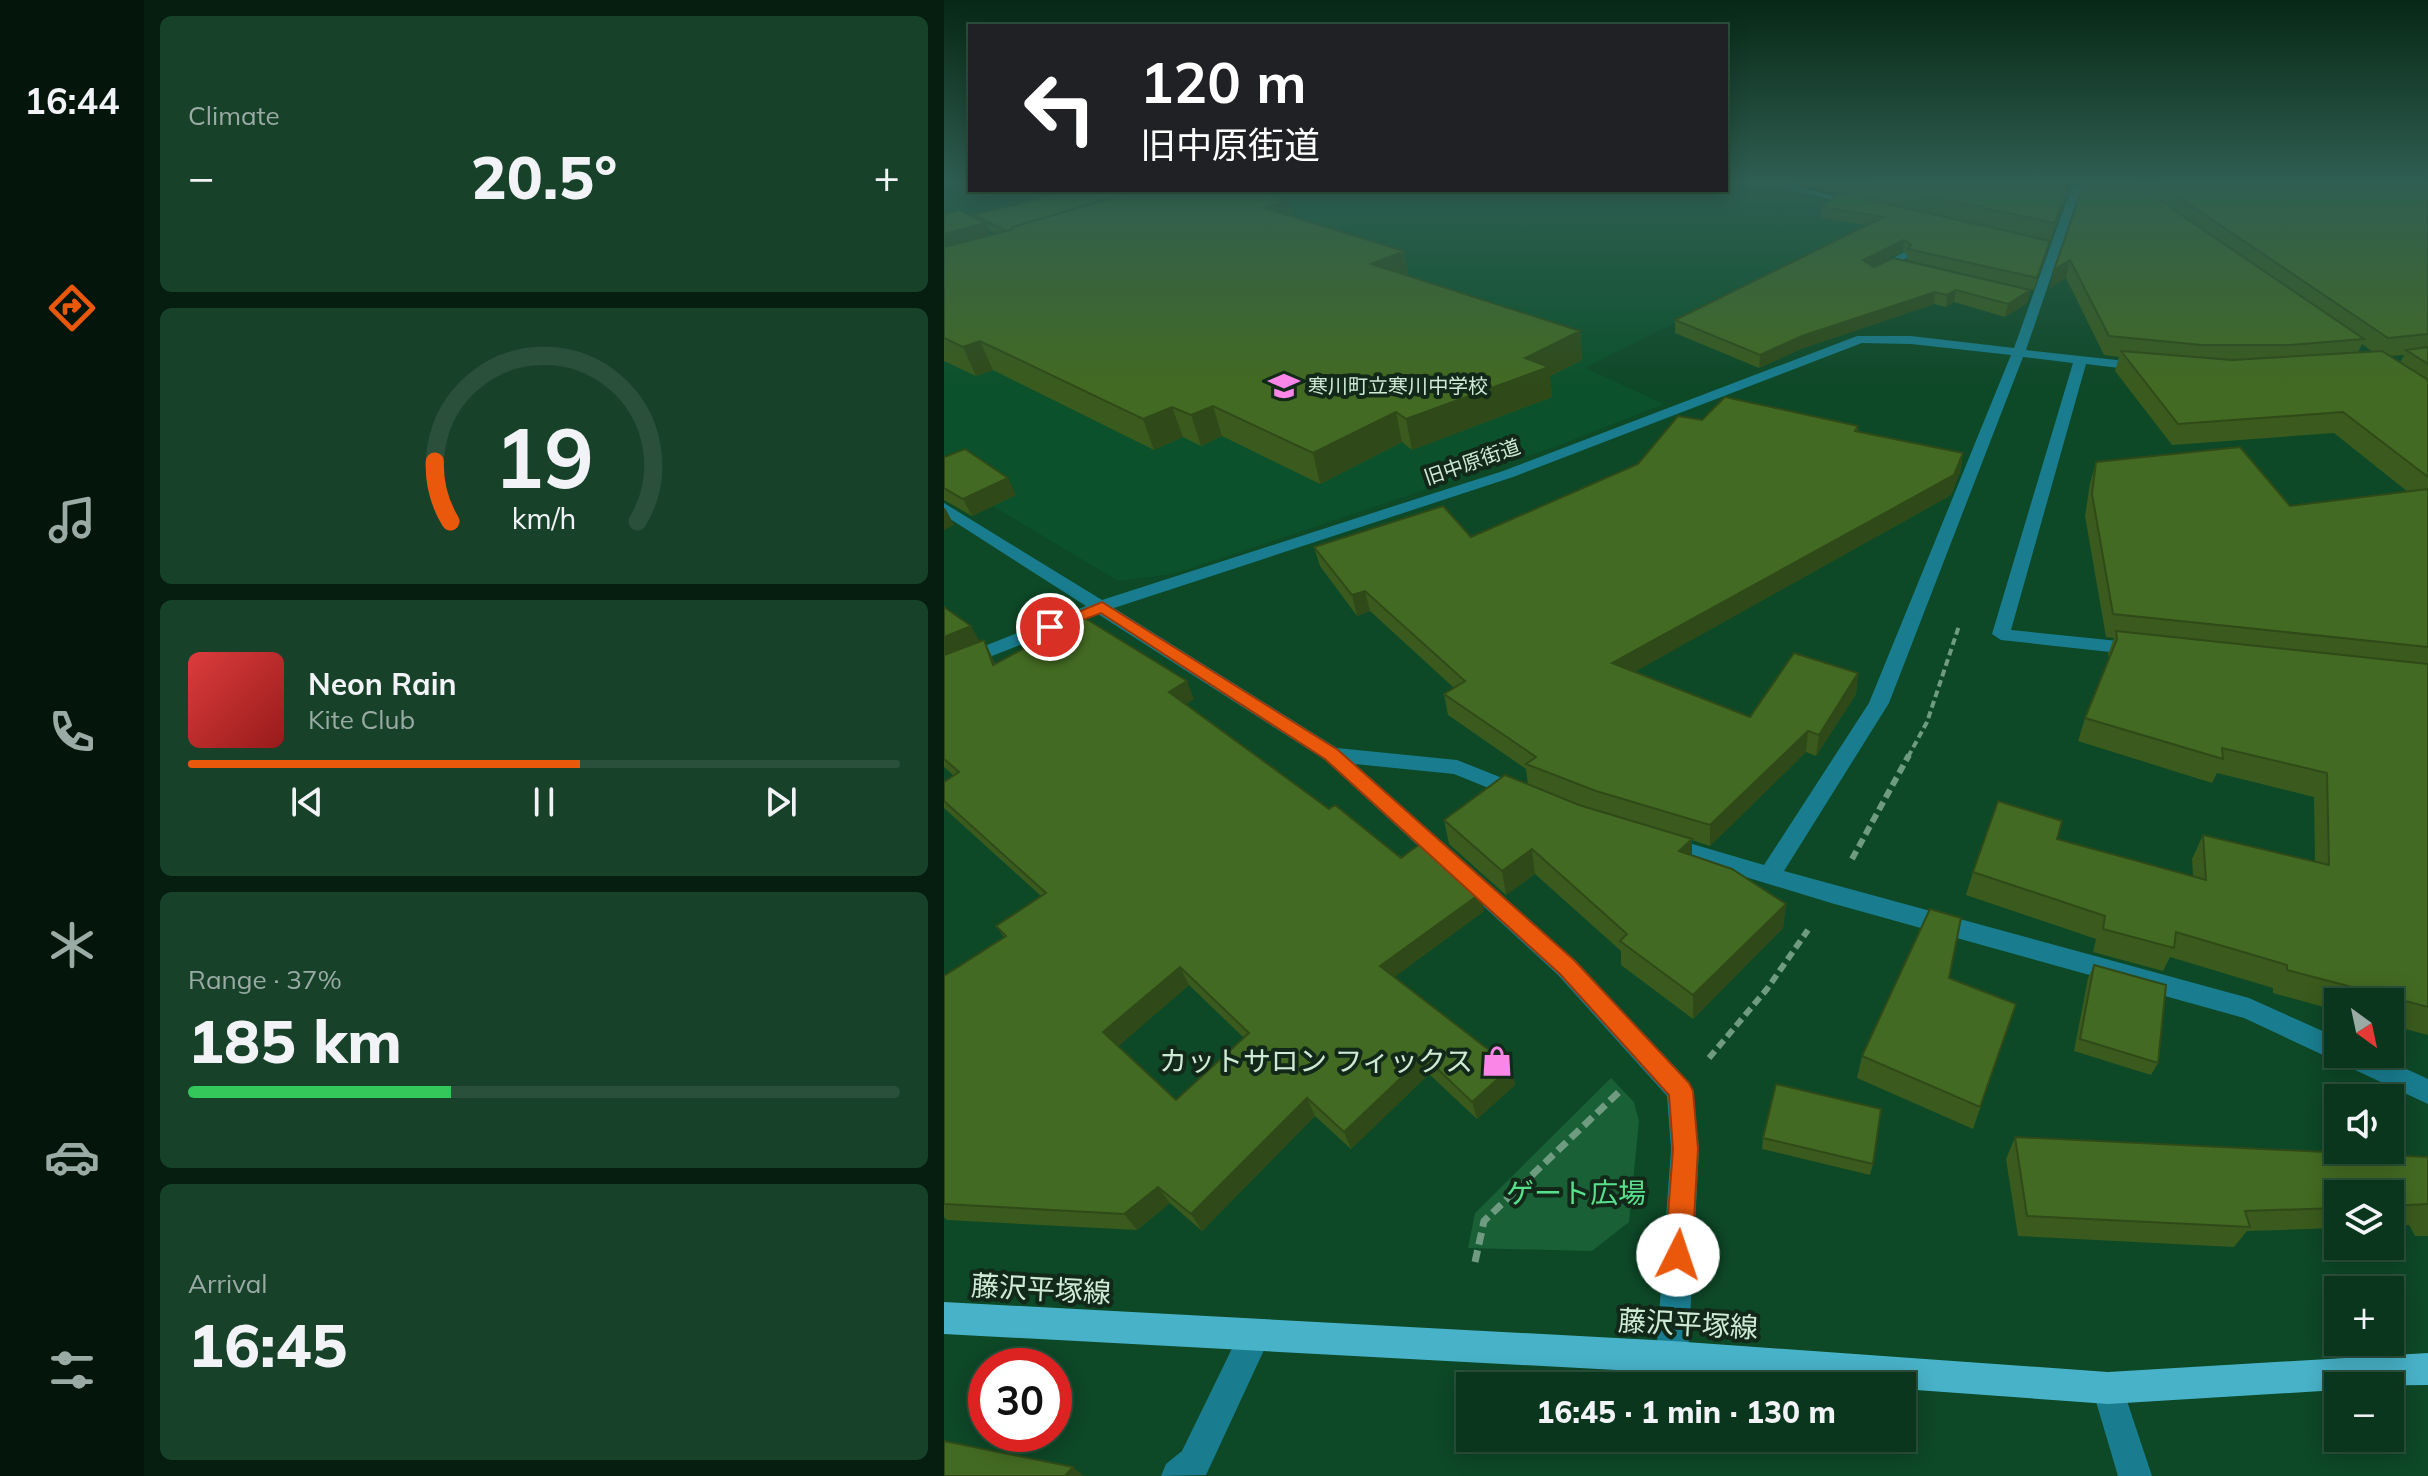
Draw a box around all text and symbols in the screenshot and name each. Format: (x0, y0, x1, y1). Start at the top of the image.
text: 120 m (1140, 47, 1307, 117)
icon: left (1008, 56, 1112, 160)
text: 16:44 (24, 78, 120, 123)
text: Climate (188, 99, 280, 132)
text: 旧中原街道 (1140, 122, 1320, 167)
text: 20.5° (471, 139, 617, 214)
text: − (188, 149, 214, 204)
text: + (874, 149, 900, 204)
icon: directions (44, 280, 100, 336)
school or university icon: 寒川町立寒川中学校 (1267, 369, 1301, 403)
place label: 寒川町立寒川中学校 (1308, 373, 1488, 398)
text: 19 (494, 404, 594, 509)
street label: 旧中原街道 (1420, 433, 1523, 490)
icon: music (44, 492, 100, 548)
text: km/h (512, 500, 576, 536)
pin (1016, 593, 1084, 661)
icon: arrive (1028, 605, 1072, 649)
text: Neon Rain (308, 665, 457, 703)
text: Kite Club (308, 703, 415, 736)
icon: phone (44, 704, 100, 760)
icon: previous (285, 780, 329, 824)
icon: pause (522, 780, 566, 824)
icon: next (759, 780, 803, 824)
icon: climate (44, 917, 100, 973)
text: Range · 37% (188, 963, 342, 996)
north arrow (2324, 988, 2404, 1068)
map controls (2324, 988, 2404, 1452)
text: 185 km (188, 1003, 402, 1078)
place label: カットサロン フィックス (1159, 1043, 1473, 1078)
shop icon: カットサロン フィックス (1480, 1044, 1514, 1078)
button: sound (2324, 1084, 2404, 1164)
icon: car (44, 1129, 100, 1185)
park label: ゲート広場 (1506, 1175, 1646, 1210)
button: layers (2324, 1180, 2404, 1260)
position arrow (1636, 1213, 1720, 1297)
text: Arrival (188, 1267, 268, 1300)
street label: 藤沢平塚線 (970, 1267, 1112, 1310)
button: + (2324, 1276, 2404, 1356)
street label: 藤沢平塚線 (1617, 1302, 1759, 1345)
text: 16:45 (188, 1307, 348, 1382)
icon: filters (44, 1342, 100, 1398)
speed limit sign: 30 (968, 1348, 1072, 1452)
button: − (2324, 1372, 2404, 1452)
text: 16:45 · 1 min · 130 m (1536, 1393, 1836, 1431)

